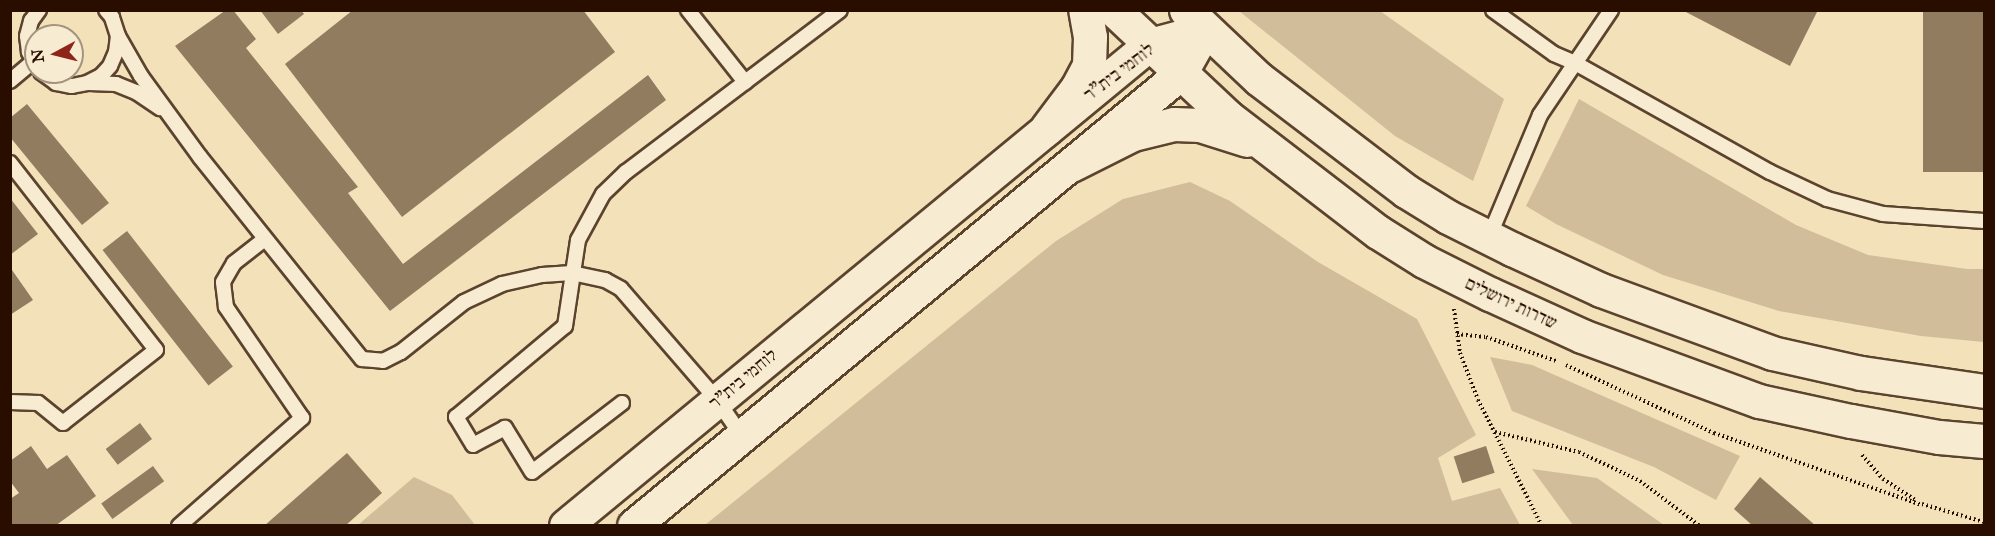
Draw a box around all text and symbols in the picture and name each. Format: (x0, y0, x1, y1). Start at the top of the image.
north arrow (24, 24, 84, 84)
street label: לוחמי בית"ר (1080, 39, 1158, 105)
text: N (27, 48, 48, 64)
street label: שדרות ירושלים (1462, 272, 1560, 334)
street label: לוחמי בית"ר (704, 344, 782, 414)

